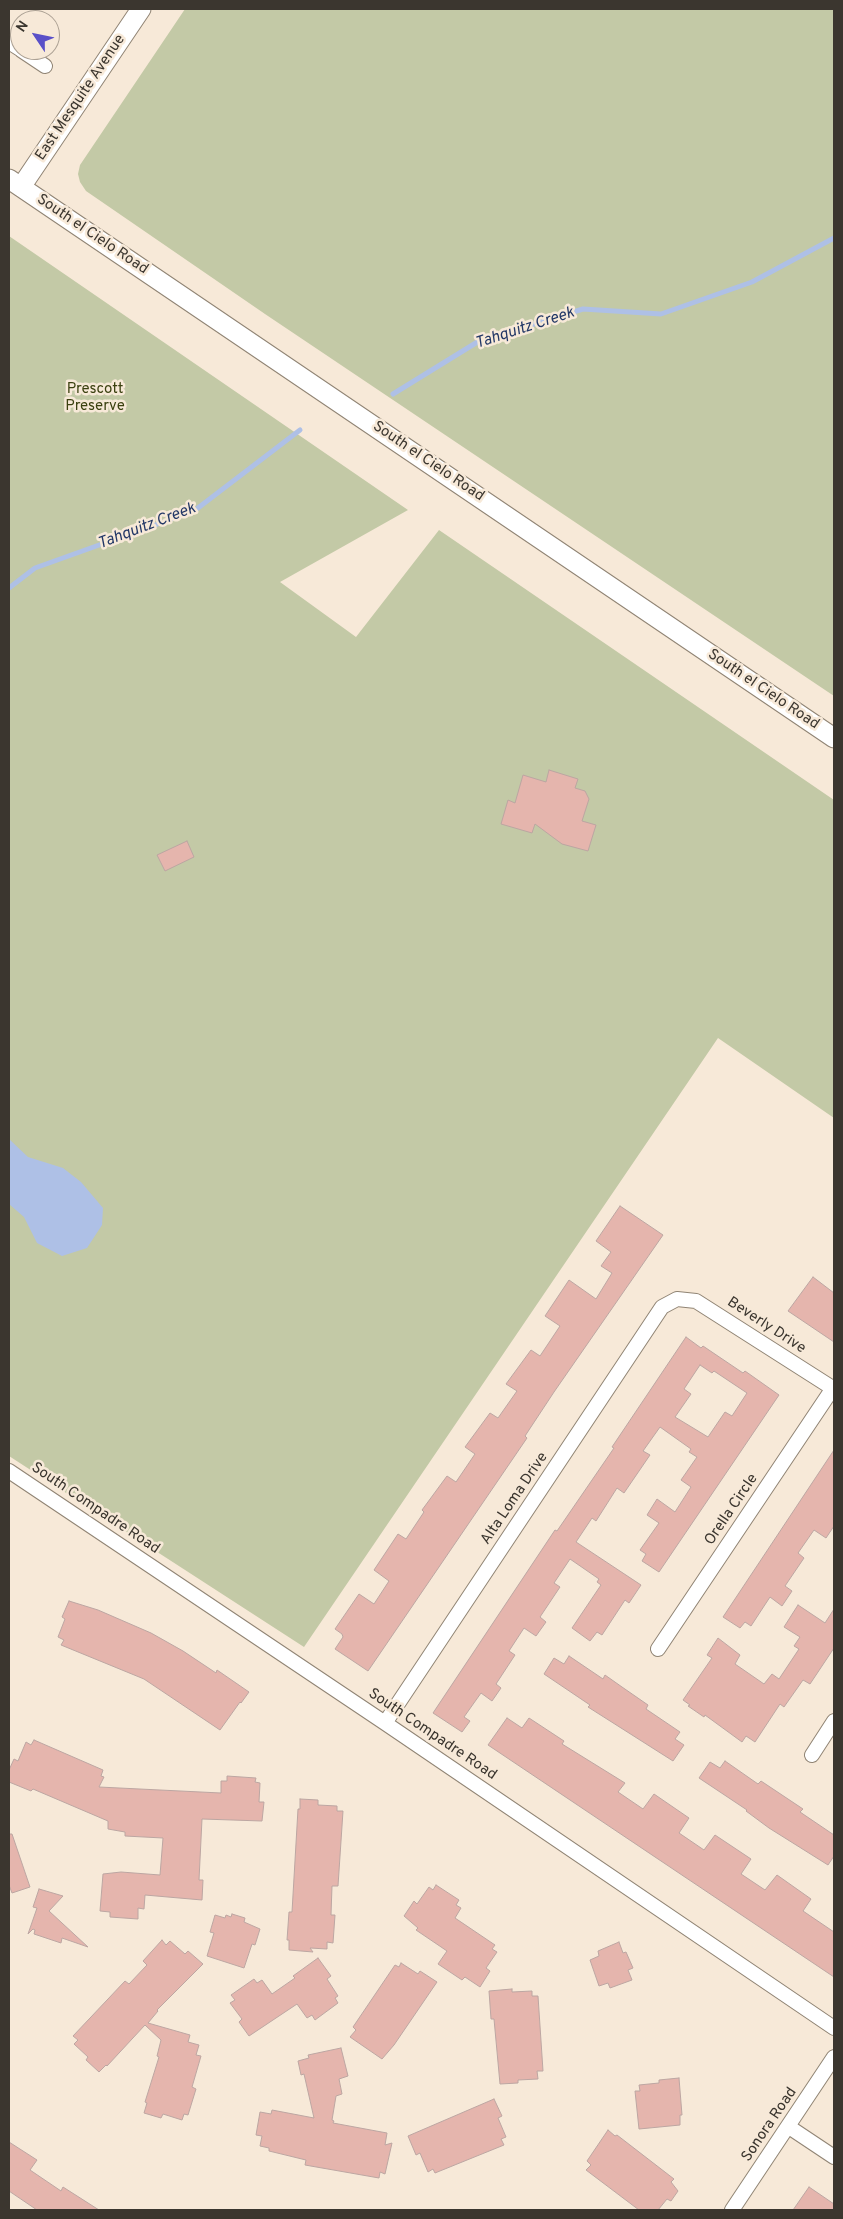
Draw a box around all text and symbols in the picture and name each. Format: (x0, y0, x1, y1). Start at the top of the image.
north arrow (10, 10, 60, 60)
text: N (13, 18, 33, 36)
street label: East Mesquite Avenue (32, 32, 130, 164)
street label: South el Cielo Road (33, 191, 151, 279)
water label: Tahquitz Creek (473, 304, 577, 354)
park label: Prescott Preserve (65, 381, 125, 416)
street label: South el Cielo Road (369, 418, 487, 506)
water label: Tahquitz Creek (96, 500, 198, 554)
street label: South el Cielo Road (704, 646, 822, 734)
street label: Beverly Drive (723, 1294, 809, 1358)
street label: Alta Loma Drive (477, 1449, 553, 1549)
street label: South Compadre Road (27, 1459, 163, 1559)
street label: Orella Circle (702, 1471, 762, 1549)
street label: South Compadre Road (364, 1685, 500, 1785)
street label: Sonora Road (739, 2084, 801, 2166)

